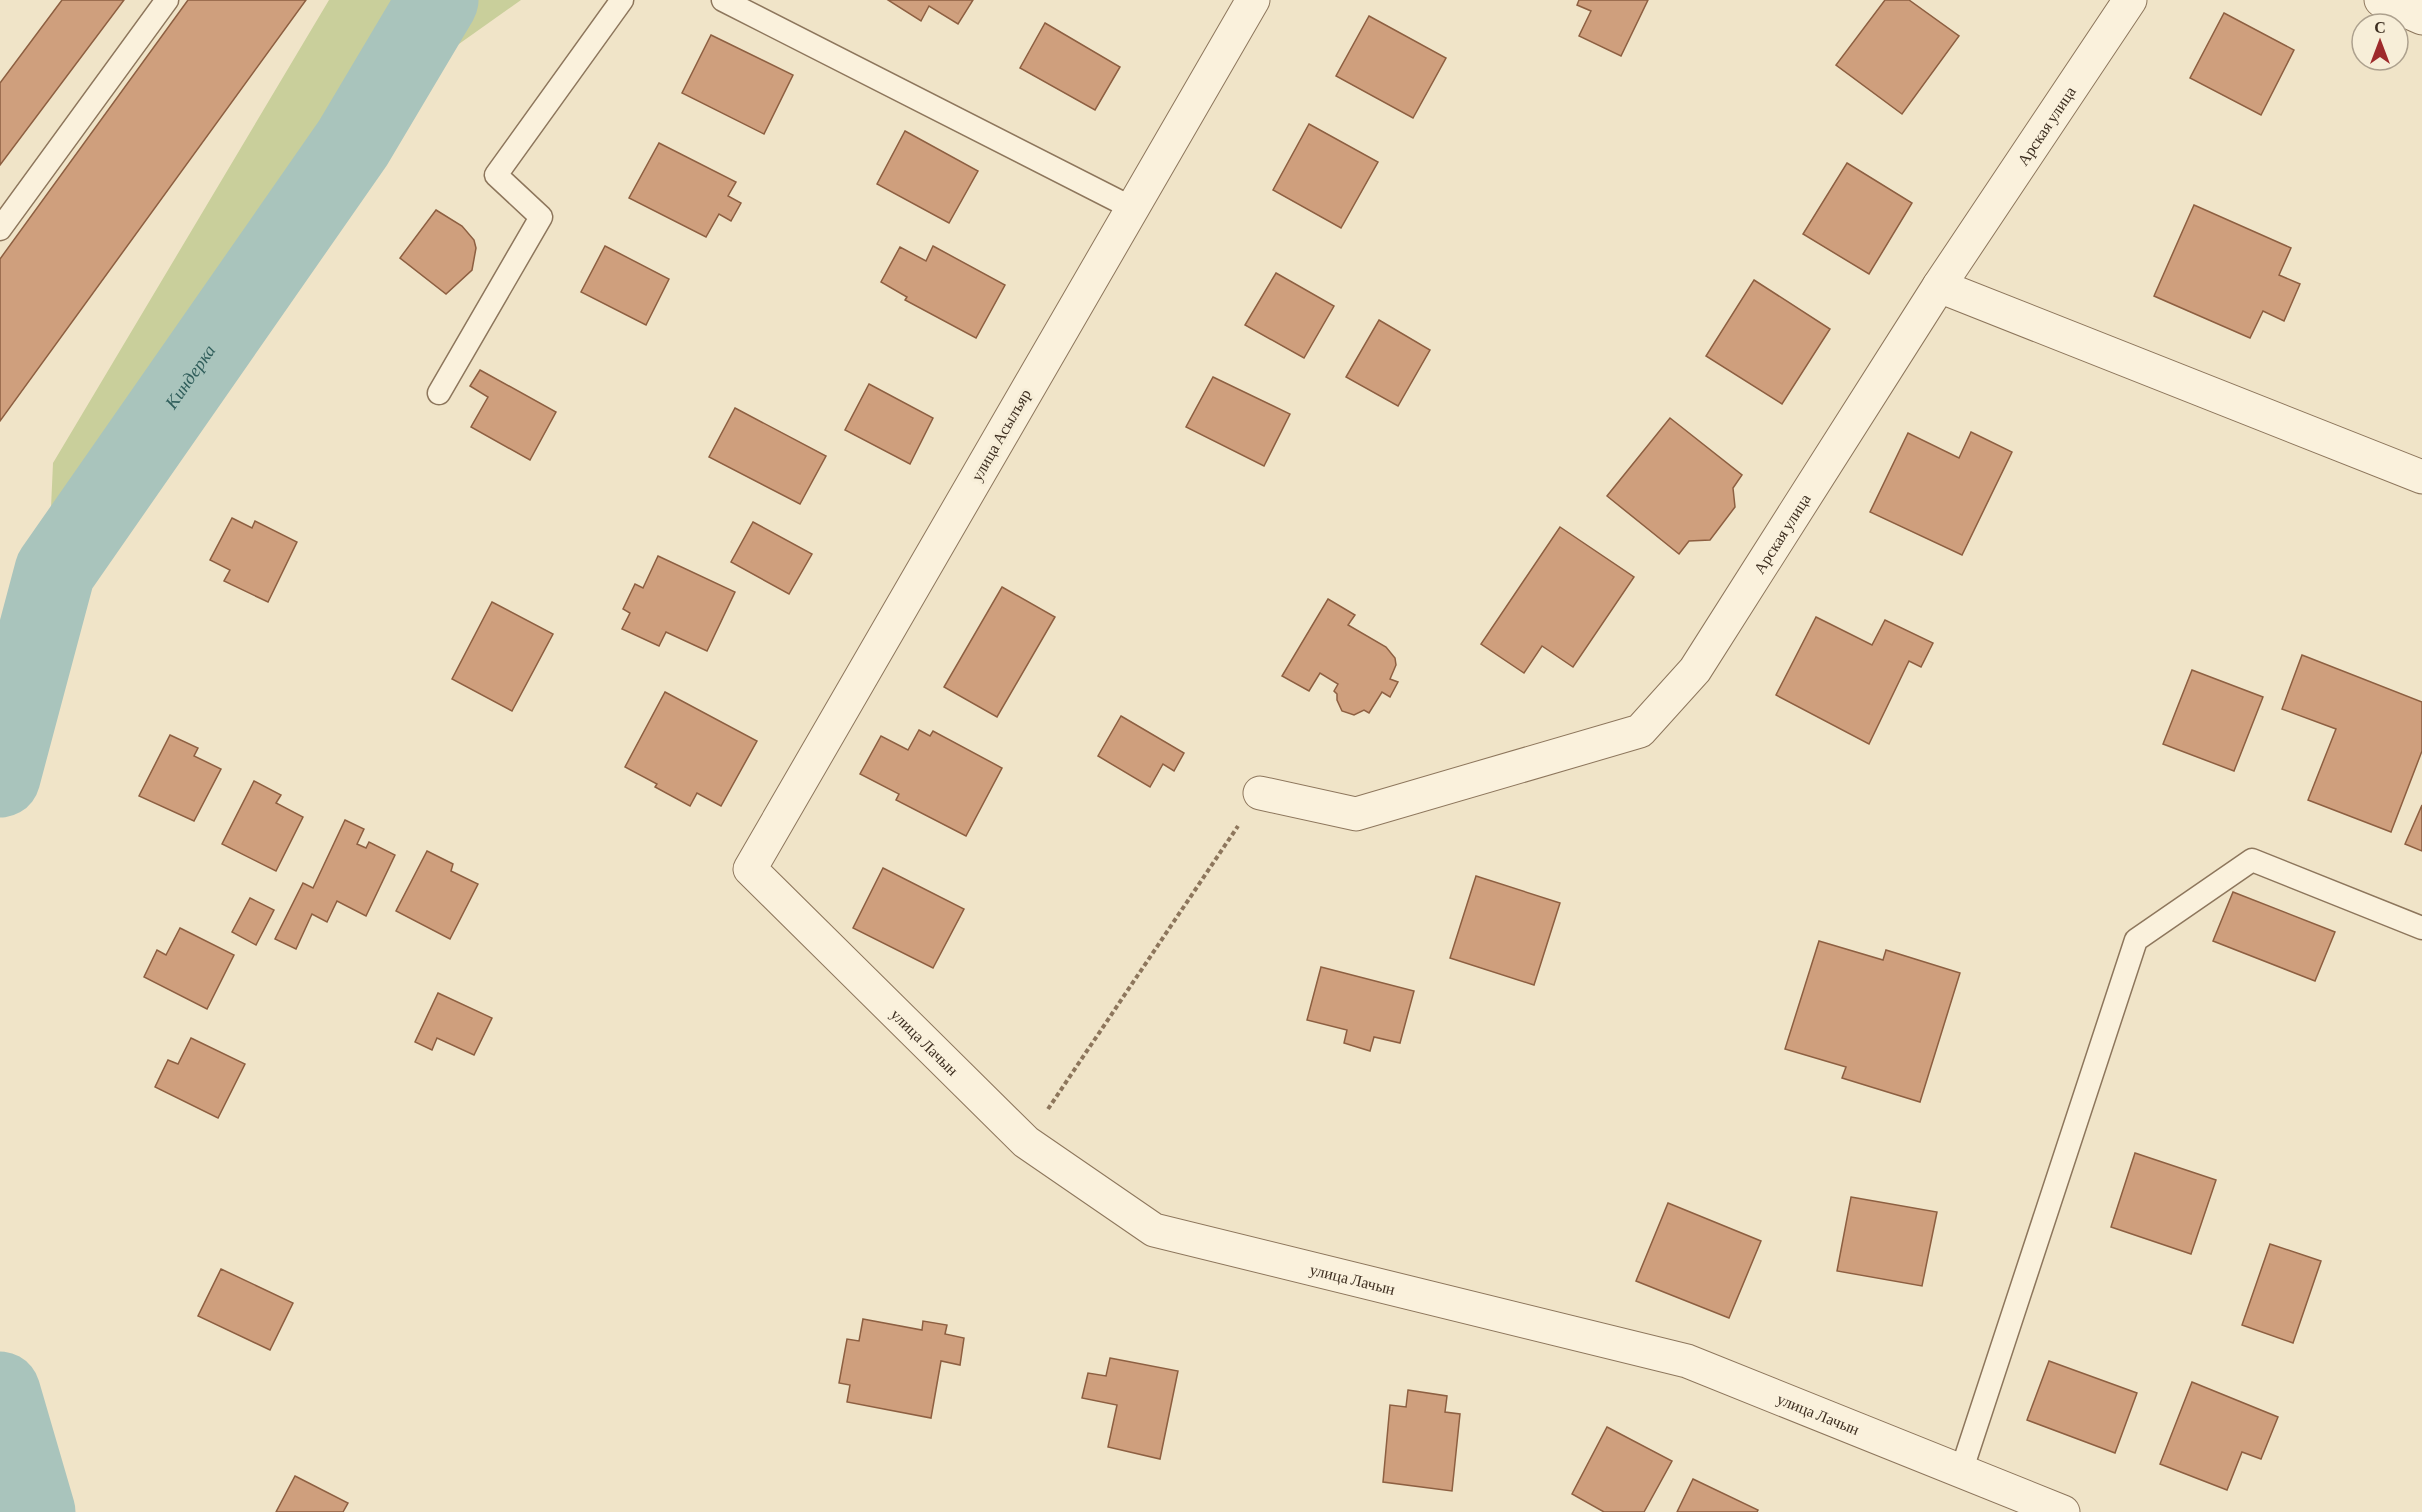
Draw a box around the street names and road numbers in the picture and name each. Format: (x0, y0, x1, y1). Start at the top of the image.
street label: Арская улица (2014, 83, 2078, 168)
street label: улица Асылъяр (968, 386, 1035, 484)
street label: Арская улица (1750, 490, 1813, 577)
street label: улица Лачын (887, 1005, 962, 1079)
street label: улица Лачын (1308, 1260, 1397, 1298)
street label: улица Лачын (1774, 1390, 1862, 1438)

